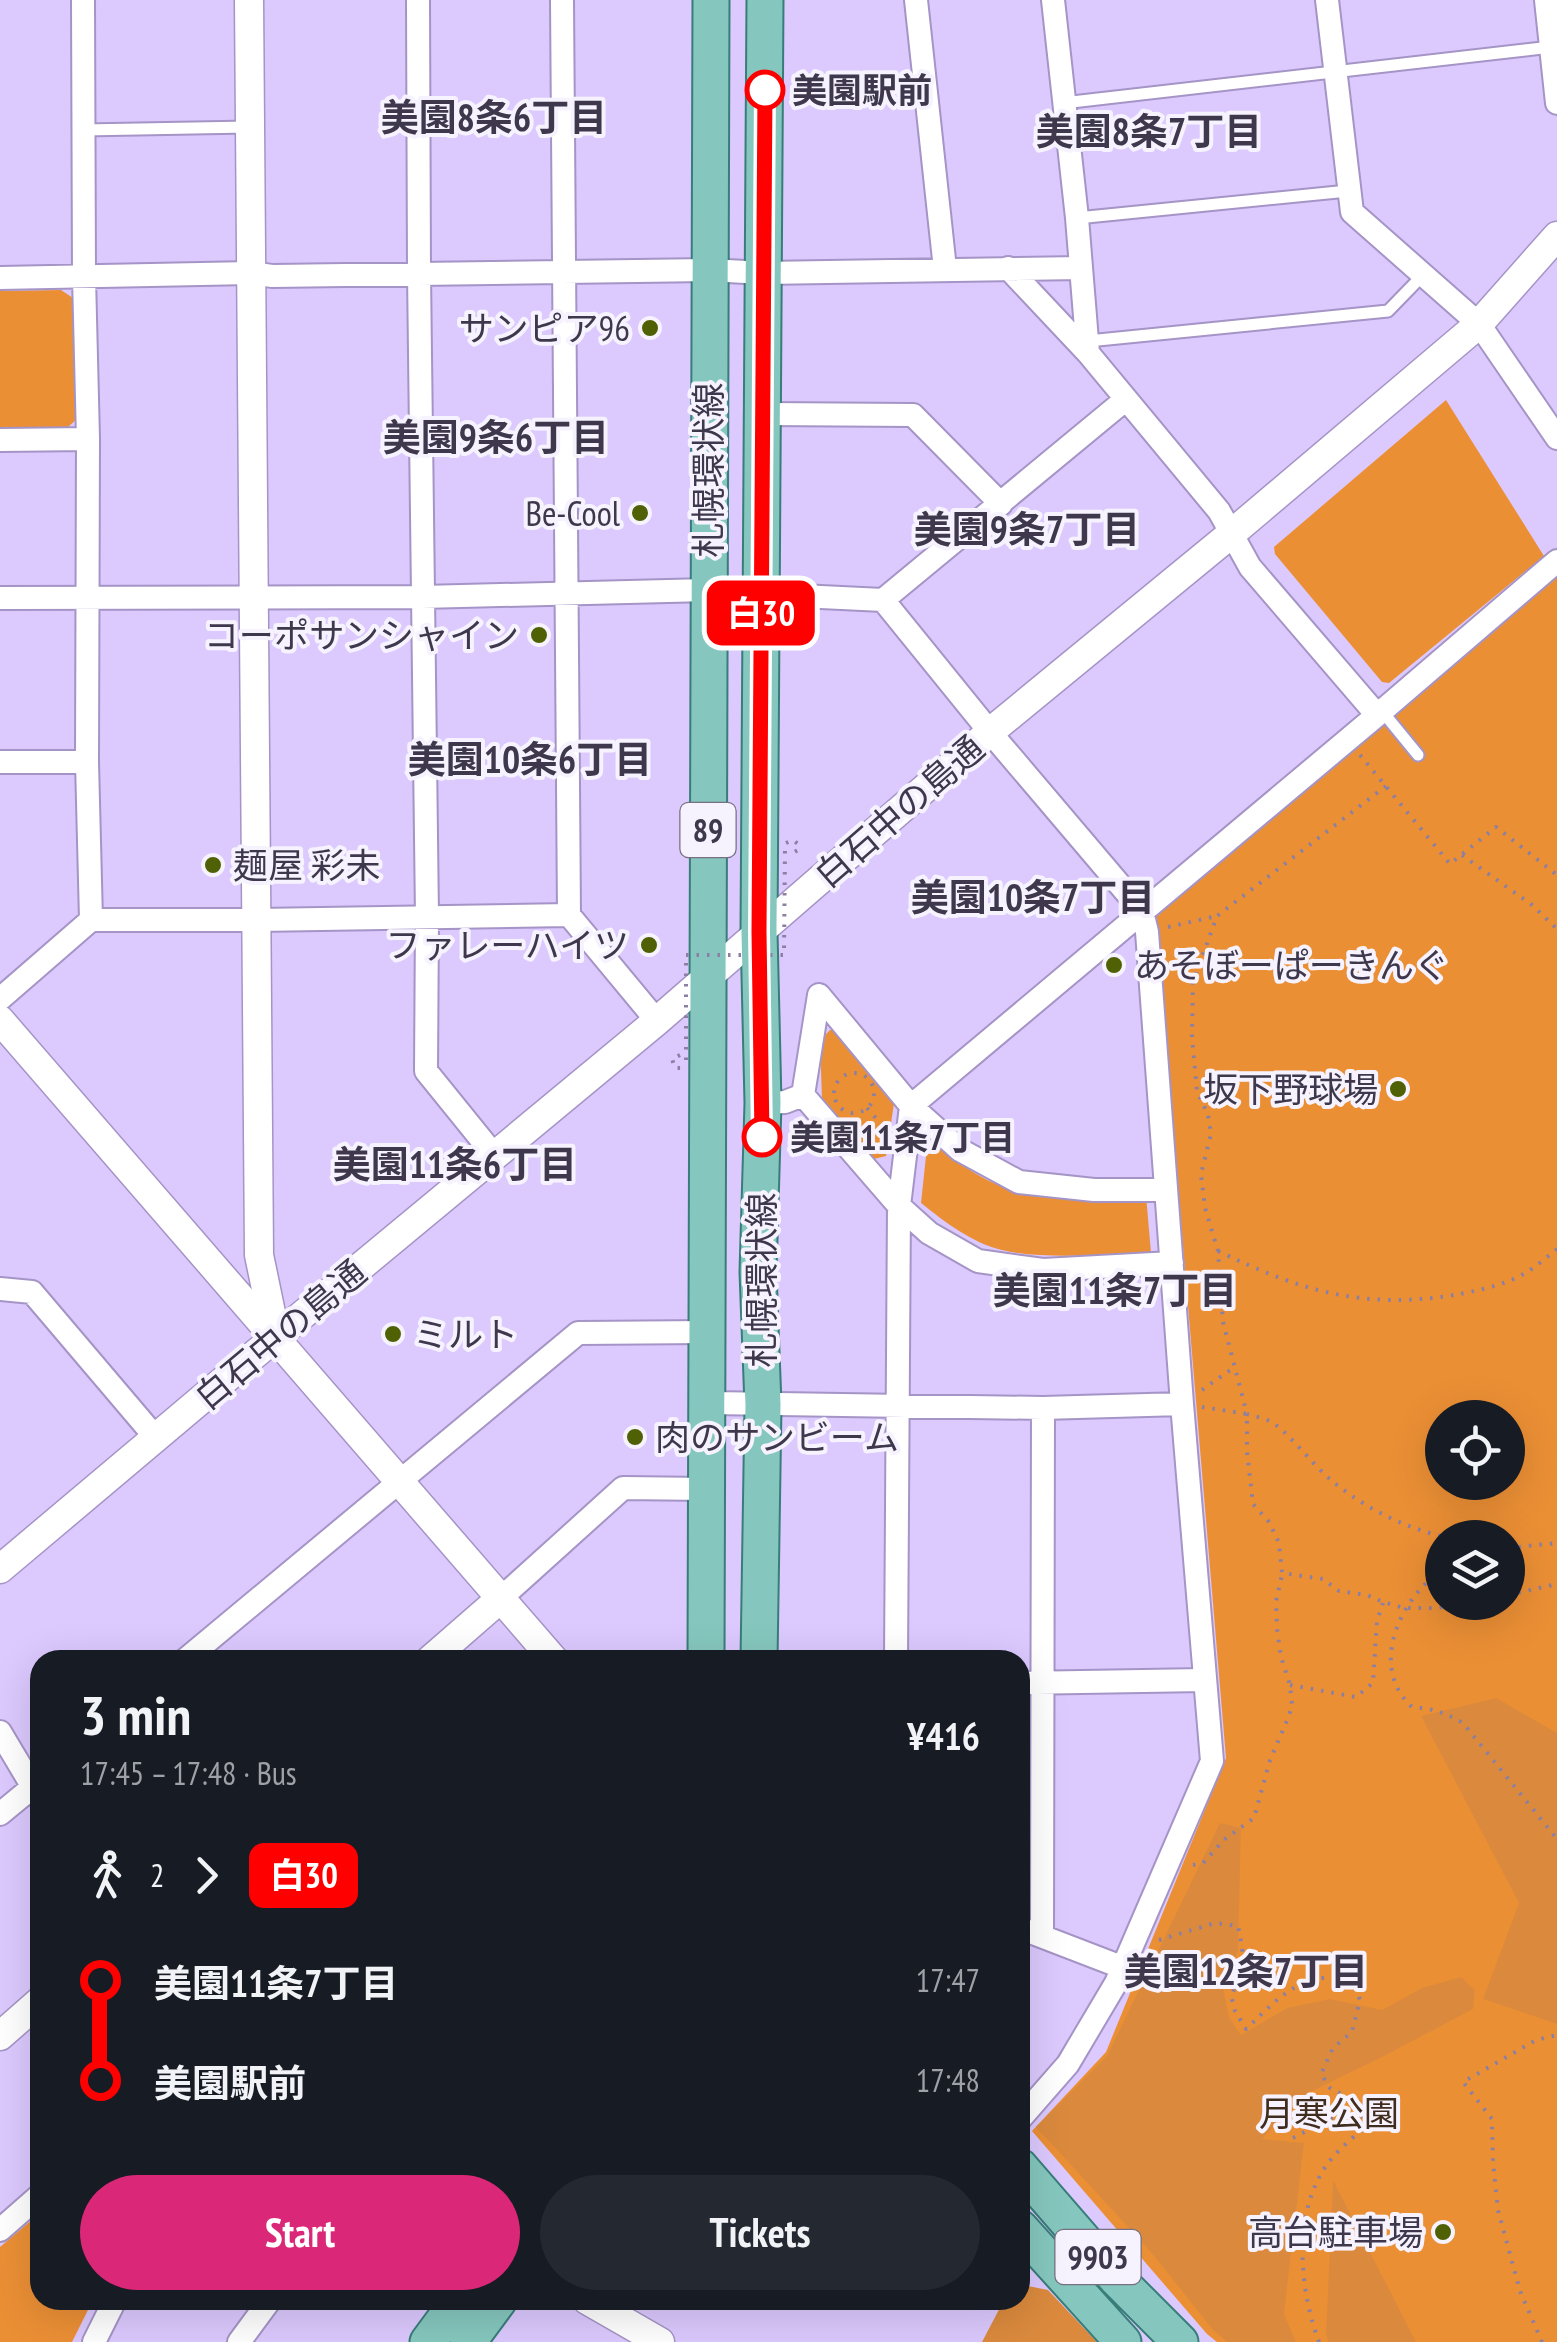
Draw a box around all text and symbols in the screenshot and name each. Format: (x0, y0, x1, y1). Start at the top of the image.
place label: 美園駅前 (792, 67, 932, 113)
marker: 美園駅前 (746, 71, 784, 109)
district label: 美園8条6丁目 (381, 92, 607, 141)
district label: 美園8条7丁目 (1036, 106, 1262, 155)
place label: サンピア96 (458, 305, 630, 351)
marker: サンピア96 (639, 317, 661, 339)
street label: 札幌環状線 (685, 382, 731, 558)
district label: 美園9条6丁目 (383, 412, 609, 461)
place label: Be-Cool (525, 490, 620, 536)
marker: Be-Cool (629, 502, 651, 524)
district label: 美園9条7丁目 (914, 504, 1140, 553)
line badge: 白30 (704, 580, 818, 646)
text: 白30 (727, 590, 795, 636)
place label: コーポサンシャイン (204, 612, 519, 658)
marker: コーポサンシャイン (528, 624, 550, 646)
street label: 白石中の島通 (805, 725, 993, 897)
district label: 美園10条6丁目 (408, 734, 652, 783)
road number: 89 (680, 803, 736, 857)
place label: 麺屋 彩未 (233, 842, 380, 888)
marker: 麺屋 彩未 (202, 854, 224, 876)
district label: 美園10条7丁目 (911, 872, 1155, 921)
place label: ファレーハイツ (385, 922, 629, 968)
marker: ファレーハイツ (638, 934, 660, 956)
place label: あそぼーぱーきんぐ (1134, 942, 1449, 988)
marker: あそぼーぱーきんぐ (1103, 954, 1125, 976)
place label: 坂下野球場 (1203, 1066, 1378, 1112)
marker: 坂下野球場 (1387, 1078, 1409, 1100)
place label: 美園11条7丁目 (790, 1114, 1015, 1160)
marker: 美園11条7丁目 (743, 1118, 781, 1156)
district label: 美園11条6丁目 (333, 1139, 577, 1188)
street label: 札幌環状線 (738, 1192, 784, 1368)
street label: 白石中の島通 (185, 1249, 375, 1419)
district label: 美園11条7丁目 (993, 1265, 1237, 1314)
place label: ミルト (413, 1311, 518, 1357)
marker: ミルト (382, 1323, 404, 1345)
map controls (1425, 1400, 1525, 1620)
button: locate (1425, 1400, 1525, 1500)
place label: 肉のサンビーム (655, 1414, 899, 1460)
marker: 肉のサンビーム (624, 1426, 646, 1448)
button: layers (1425, 1520, 1525, 1620)
text: 3 min (80, 1679, 191, 1750)
text: ¥416 (907, 1711, 980, 1760)
text: 17:45 – 17:48 · Bus (80, 1752, 297, 1794)
icon: walk (80, 1848, 135, 1903)
icon: forward (179, 1848, 234, 1903)
text: 白30 (269, 1852, 338, 1898)
text: 2 (150, 1854, 164, 1896)
district label: 美園12条7丁目 (1124, 1946, 1368, 1995)
text: 美園11条7丁目 (154, 1958, 399, 2007)
text: 17:47 (916, 1959, 980, 2001)
text: 美園駅前 (154, 2058, 306, 2107)
text: 17:48 (916, 2059, 980, 2101)
park label: 月寒公園 (1259, 2090, 1399, 2136)
button: Start (80, 2175, 520, 2290)
button: Tickets (540, 2175, 980, 2290)
place label: 高台駐車場 (1248, 2209, 1423, 2255)
marker: 高台駐車場 (1432, 2221, 1454, 2243)
road number: 9903 (1056, 2230, 1140, 2284)

